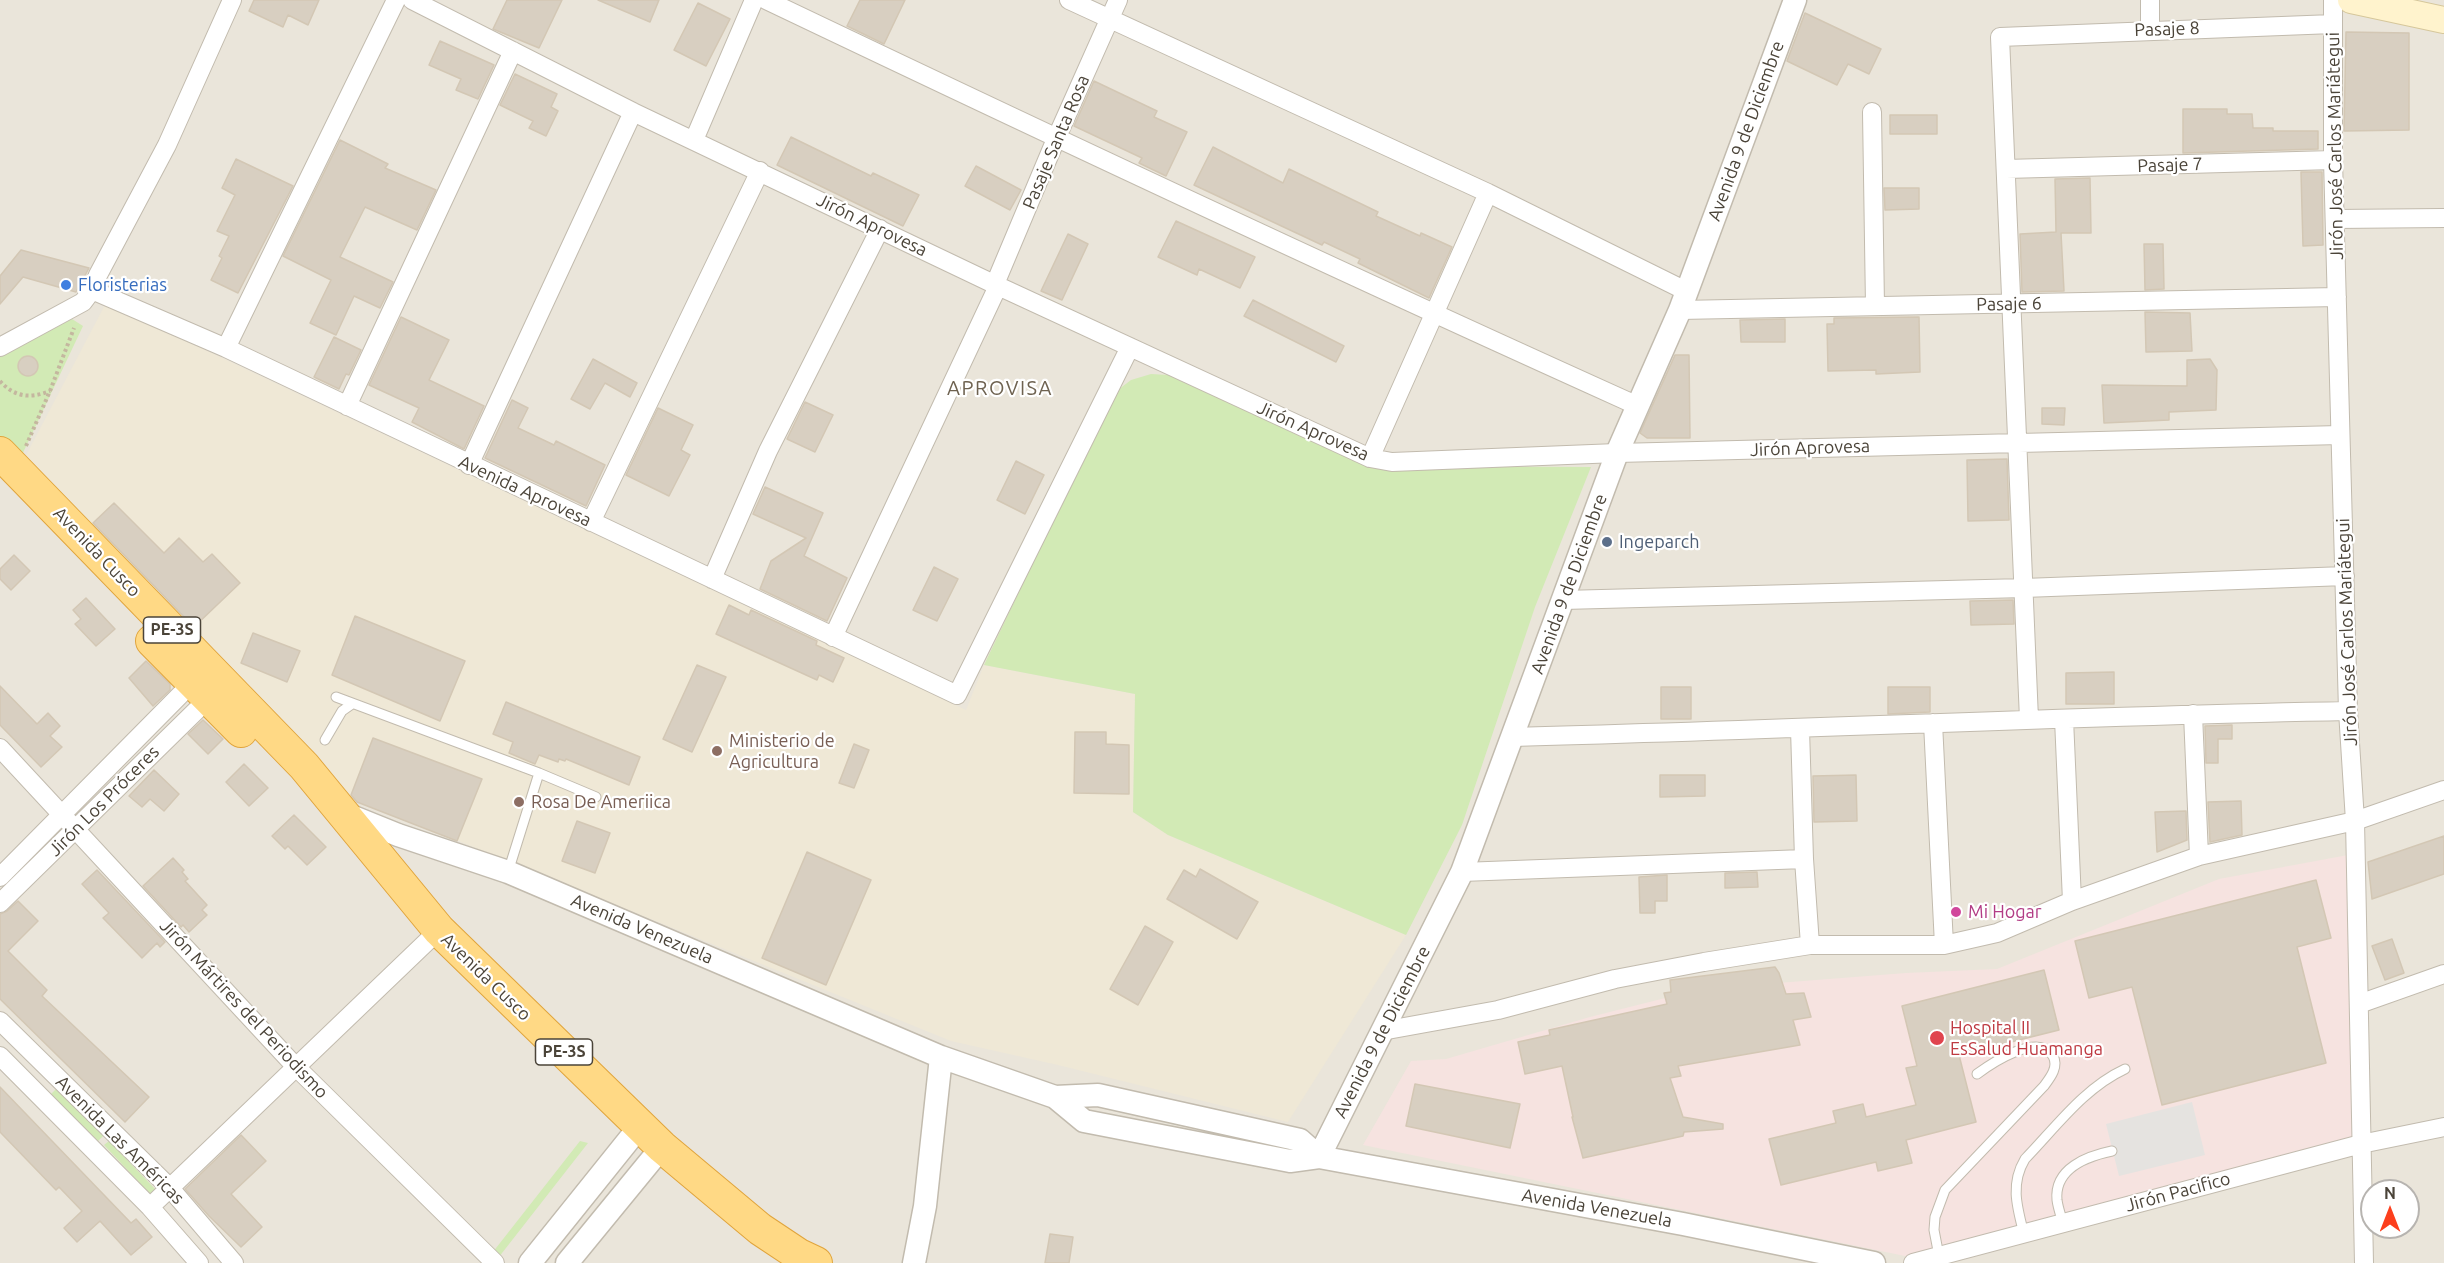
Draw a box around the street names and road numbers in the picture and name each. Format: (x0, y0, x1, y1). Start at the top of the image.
street label: Pasaje 8 (2134, 17, 2200, 41)
street label: Jirón José Carlos Mariátegui (2322, 32, 2348, 260)
street label: Avenida 9 de Diciembre (1703, 38, 1789, 224)
street label: Pasaje Santa Rosa (1018, 72, 1094, 212)
street label: Pasaje 7 (2137, 153, 2203, 177)
street label: Jirón Aprovesa (813, 189, 931, 261)
street label: Pasaje 6 (1976, 293, 2042, 315)
street label: Jirón Aprovesa (1254, 397, 1372, 465)
street label: Jirón Aprovesa (1750, 435, 1870, 461)
street label: Avenida Aprovesa (455, 451, 595, 531)
street label: Avenida 9 de Diciembre (1526, 491, 1612, 677)
street label: Avenida Cusco (49, 503, 145, 601)
street label: Jirón José Carlos Mariátegui (2332, 518, 2362, 746)
road number: PE-3S (144, 617, 201, 643)
street label: Jirón Los Próceres (44, 741, 164, 861)
street label: Avenida Venezuela (568, 889, 716, 969)
street label: Jirón Mártires del Periodismo (155, 915, 333, 1103)
street label: Avenida Cusco (437, 929, 535, 1025)
street label: Avenida 9 de Diciembre (1329, 942, 1435, 1122)
road number: PE-3S (536, 1039, 592, 1065)
street label: Avenida Las Américas (51, 1071, 189, 1209)
street label: Jirón Pacifico (2123, 1168, 2233, 1216)
street label: Avenida Venezuela (1520, 1184, 1674, 1232)

